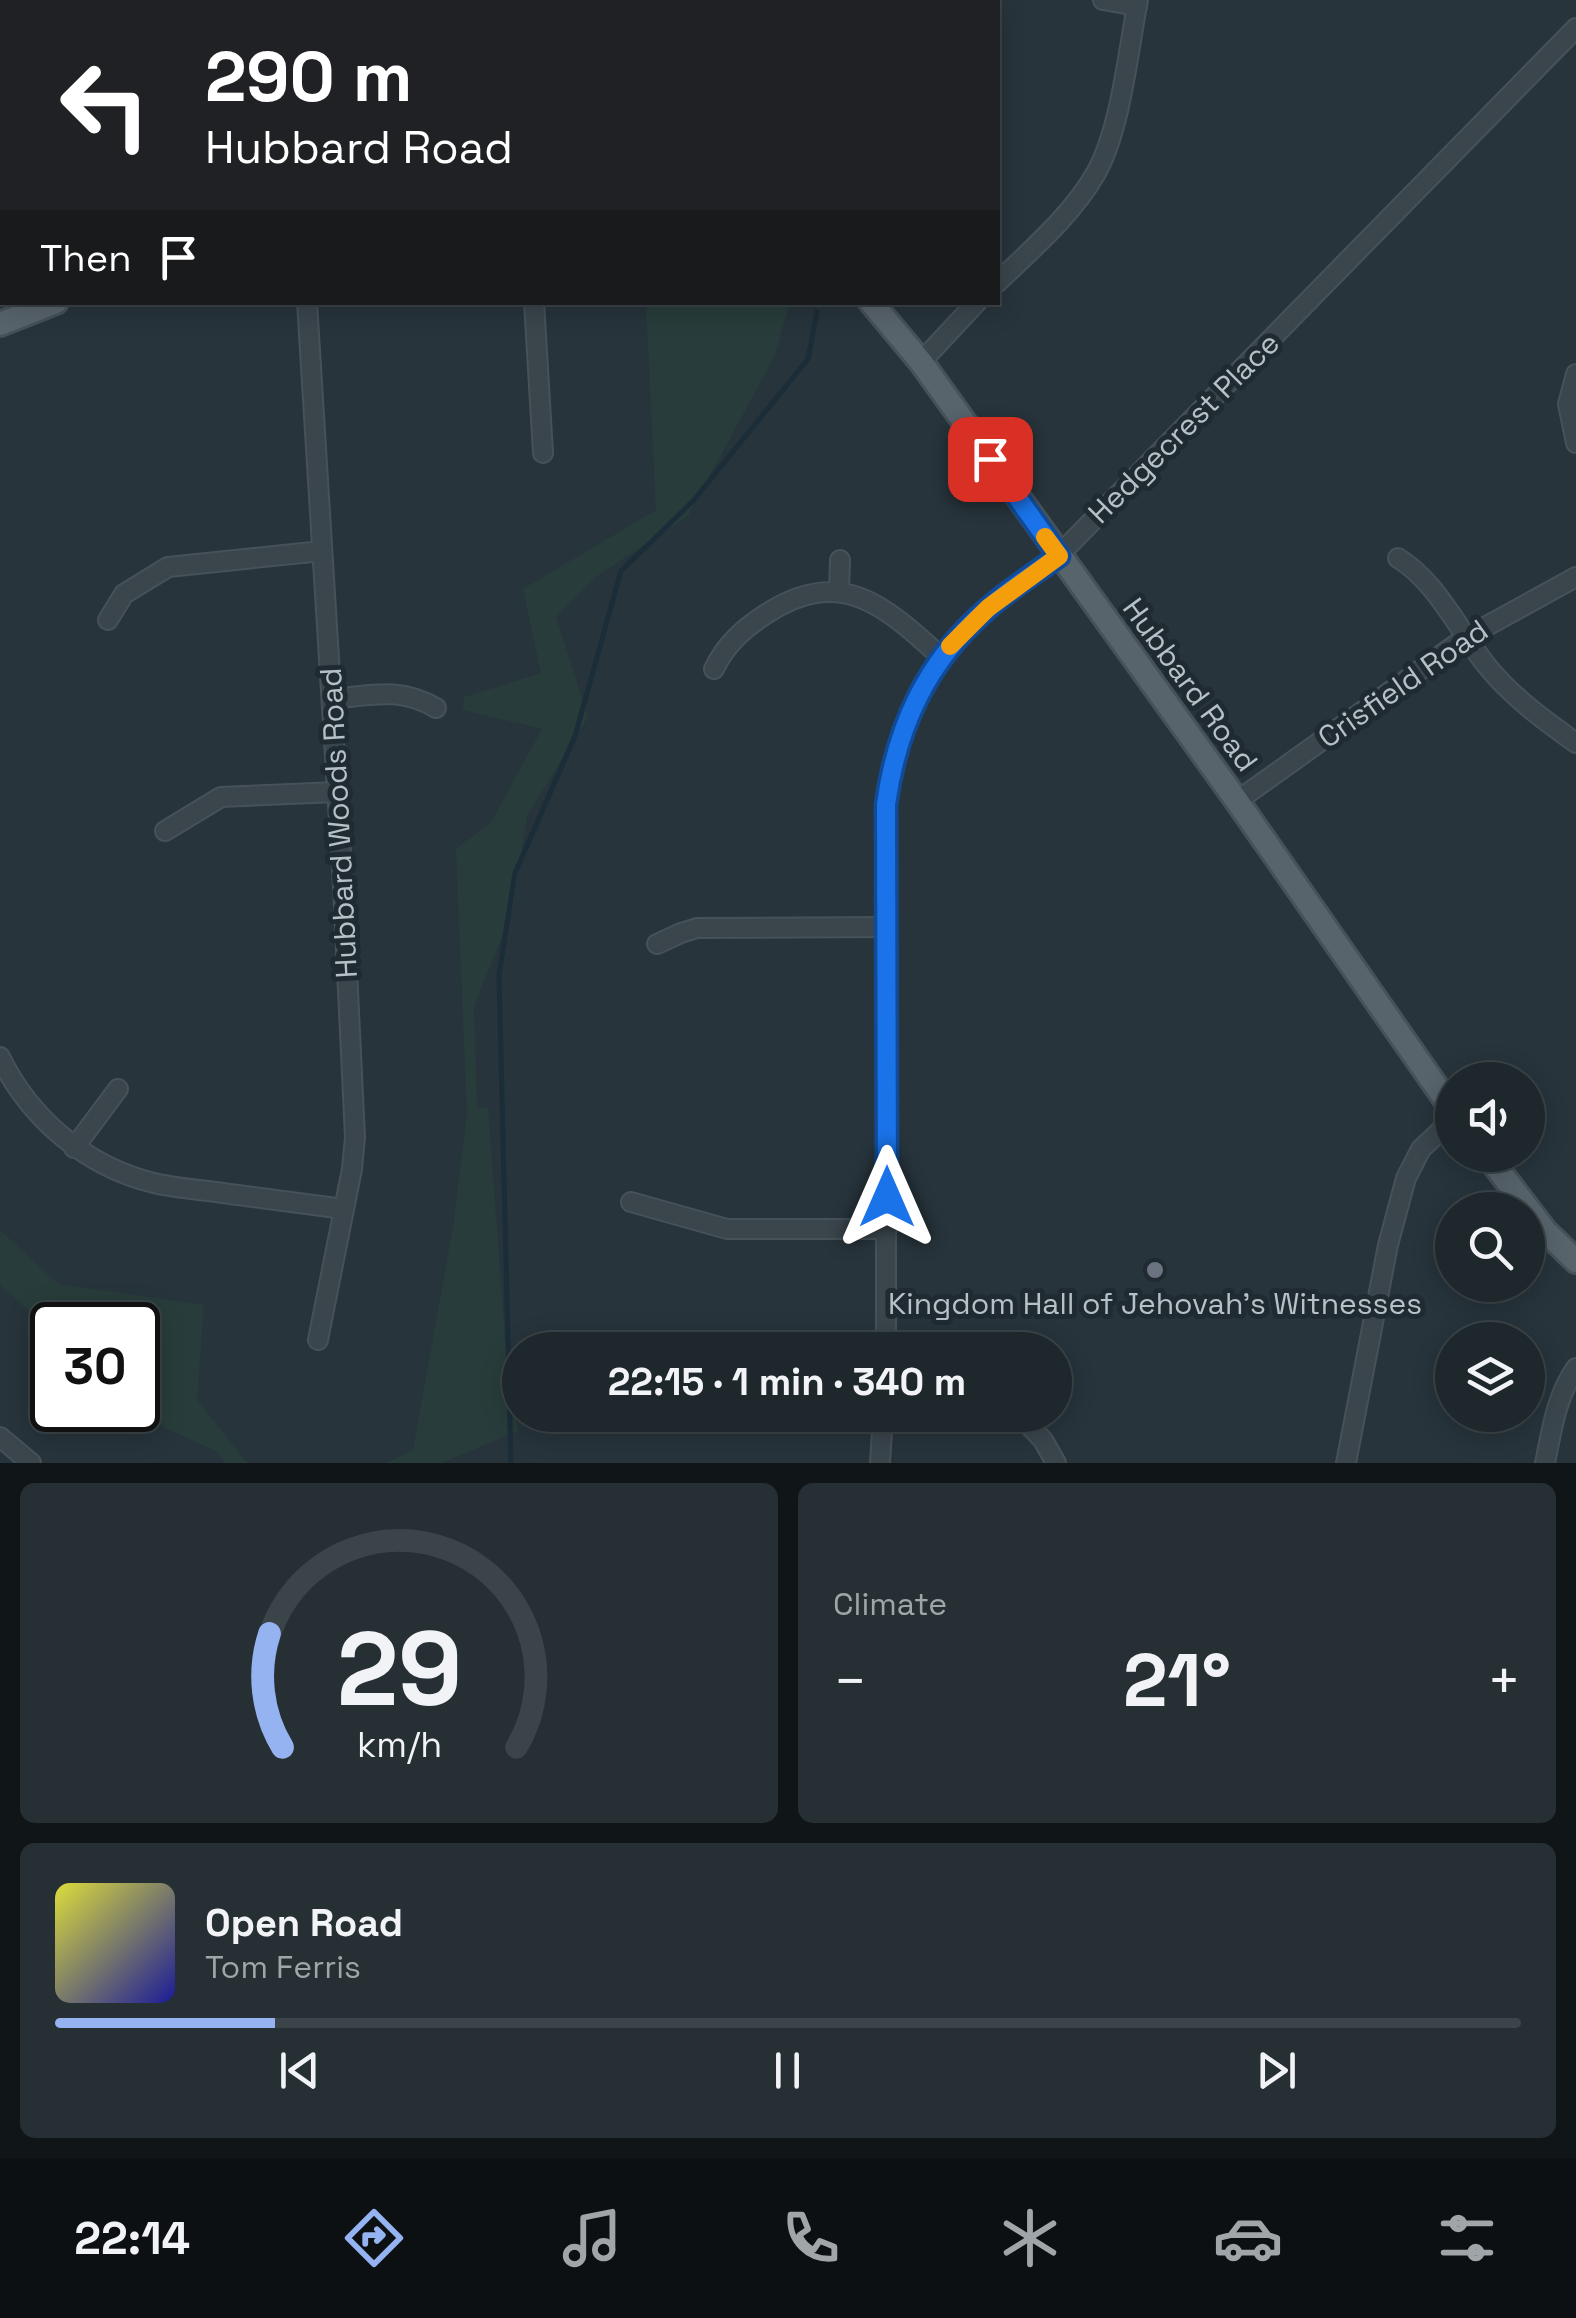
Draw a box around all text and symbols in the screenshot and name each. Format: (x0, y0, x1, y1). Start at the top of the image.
text: 290 m (205, 32, 412, 121)
icon: left (40, 40, 170, 170)
text: Hubbard Road (205, 119, 513, 176)
icon: arrive (151, 230, 206, 285)
text: Then (40, 234, 131, 282)
street label: Hedgecrest Place (1080, 324, 1288, 532)
pin (948, 417, 1033, 502)
icon: arrive (963, 432, 1018, 487)
street label: Hubbard Road (1114, 590, 1267, 779)
street label: Crisfield Road (1310, 611, 1495, 757)
street label: Hubbard Woods Road (311, 667, 366, 979)
map controls (1435, 1062, 1545, 1432)
button: sound (1435, 1062, 1545, 1172)
position arrow (835, 1145, 939, 1249)
button: search (1435, 1192, 1545, 1302)
marker: Kingdom Hall of Jehovah’s Witnesses (1144, 1259, 1166, 1281)
place label: Kingdom Hall of Jehovah’s Witnesses (888, 1284, 1422, 1323)
speed limit sign: 30 (30, 1302, 160, 1432)
button: layers (1435, 1322, 1545, 1432)
text: 22:15 · 1 min · 340 m (608, 1358, 966, 1406)
text: Climate (833, 1584, 947, 1624)
text: 29 (336, 1603, 462, 1735)
text: 21° (1123, 1632, 1231, 1728)
text: − (833, 1646, 867, 1716)
text: + (1487, 1646, 1521, 1716)
text: km/h (356, 1722, 442, 1767)
text: Open Road (205, 1899, 403, 1947)
text: Tom Ferris (205, 1947, 361, 1987)
icon: previous (272, 2043, 327, 2098)
icon: pause (760, 2043, 815, 2098)
icon: next (1249, 2043, 1304, 2098)
icon: directions (339, 2203, 409, 2273)
icon: music (557, 2203, 627, 2273)
icon: phone (776, 2203, 846, 2273)
icon: climate (995, 2203, 1065, 2273)
icon: car (1213, 2203, 1283, 2273)
icon: filters (1432, 2203, 1502, 2273)
text: 22:14 (74, 2210, 190, 2267)

